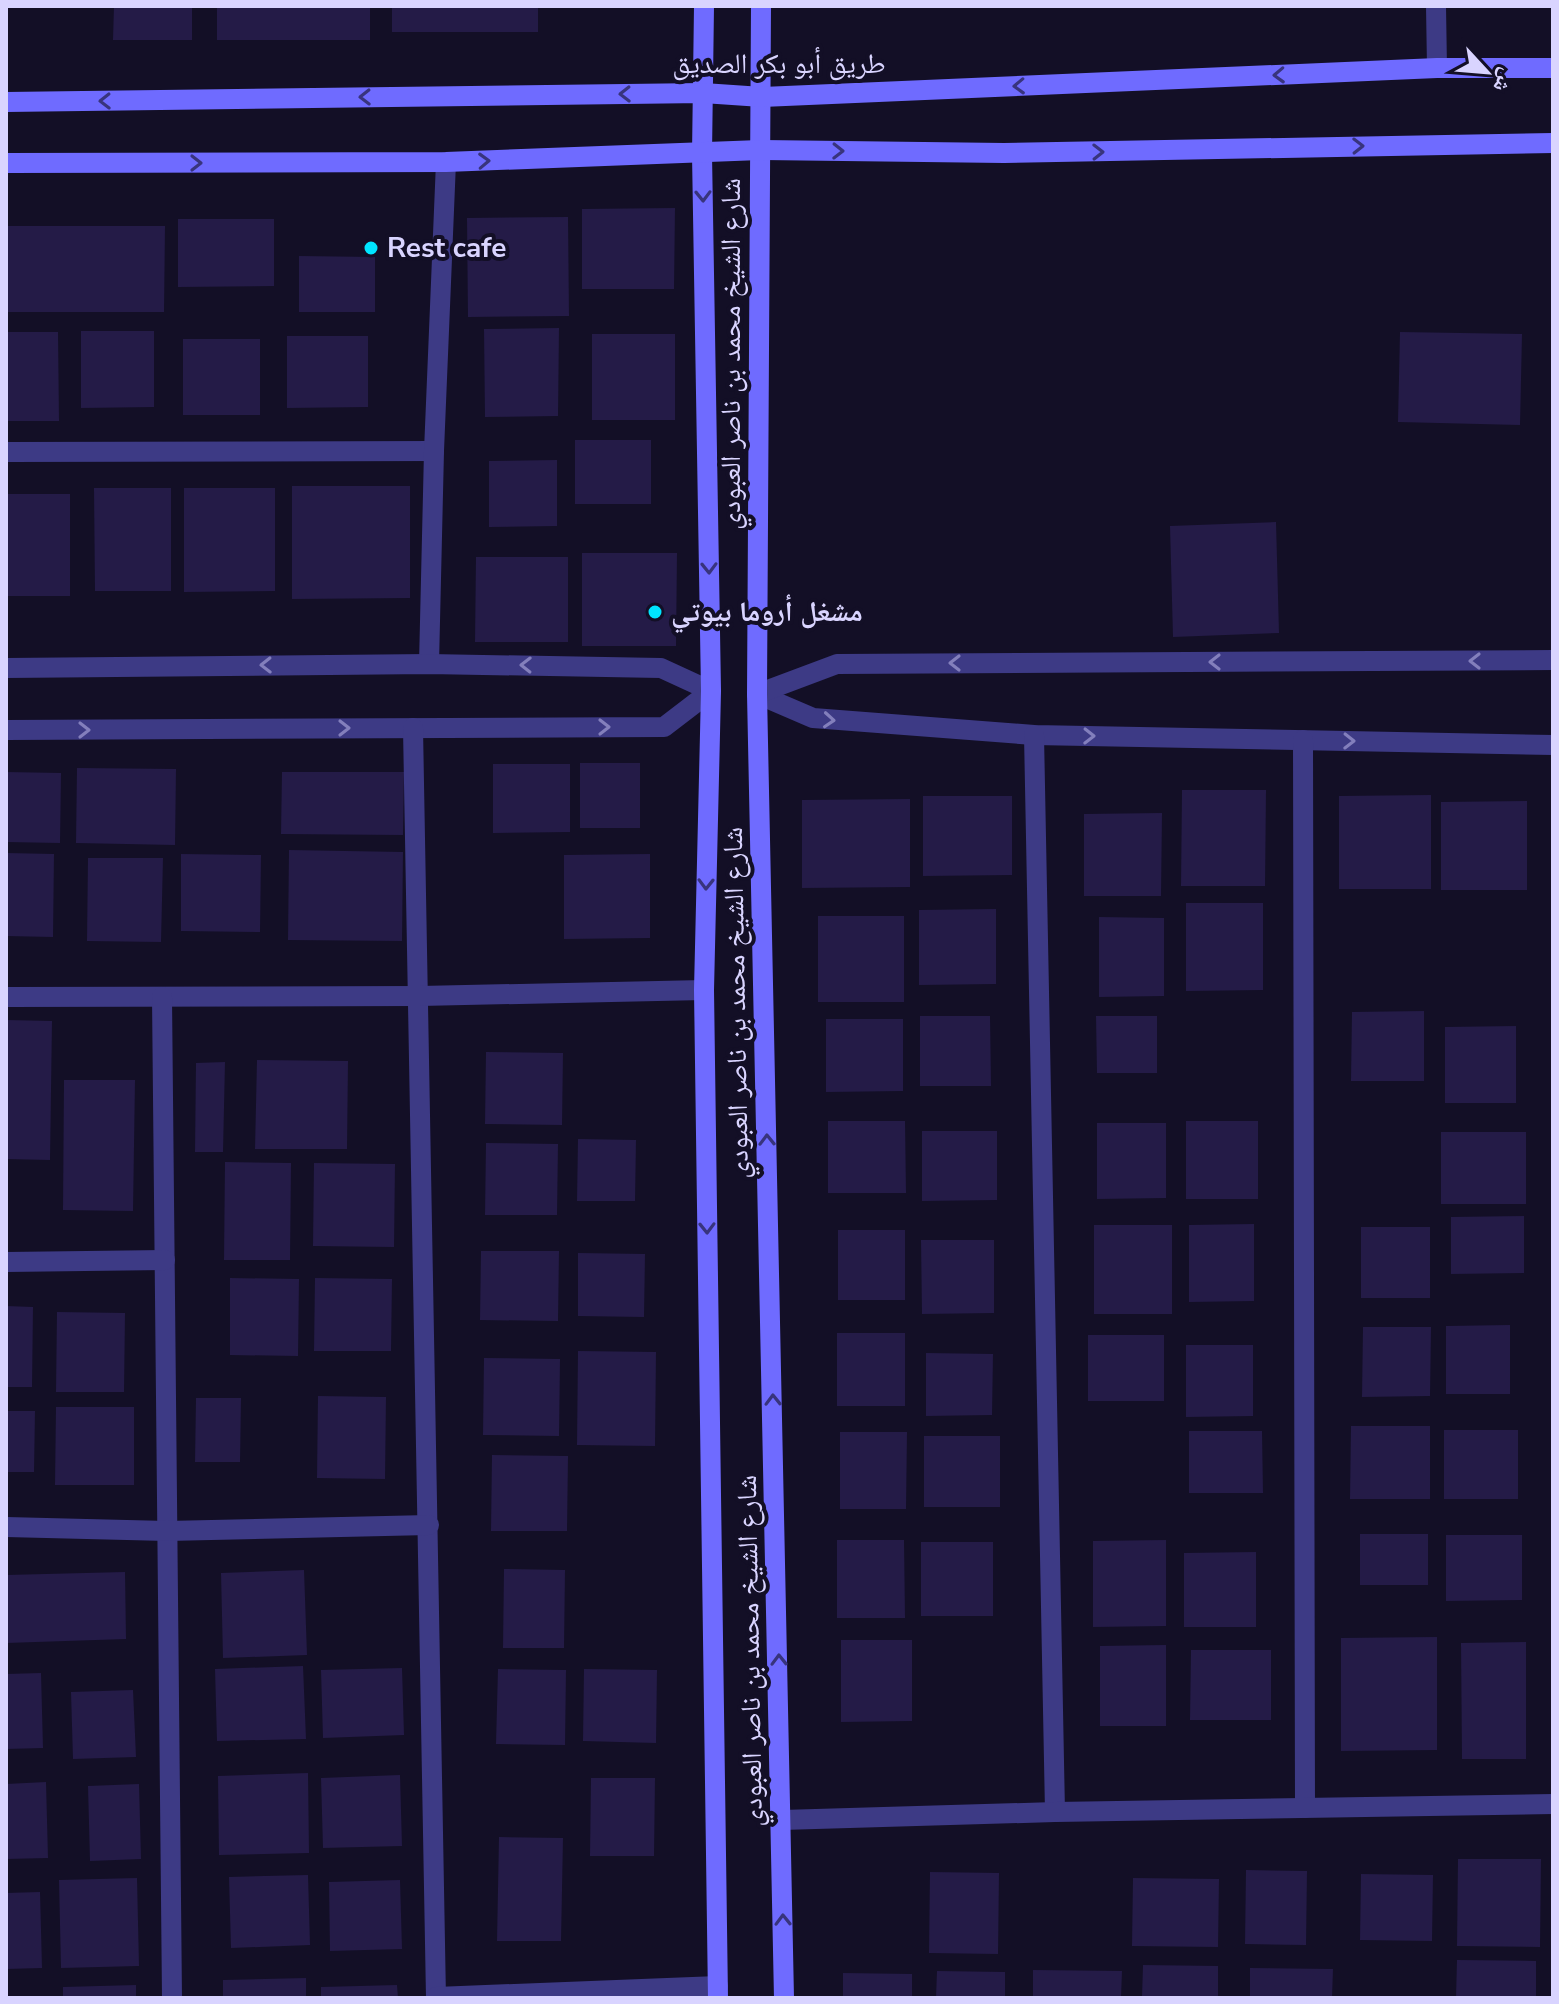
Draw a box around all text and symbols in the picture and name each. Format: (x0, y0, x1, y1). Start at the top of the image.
north arrow (1447, 32, 1527, 112)
street label: طريق أبو بكر الصديق (672, 45, 886, 83)
text: ش (1485, 63, 1523, 97)
one-way arrow (1272, 66, 1285, 83)
one-way arrow (1012, 78, 1025, 95)
one-way arrow (618, 85, 631, 103)
one-way arrow (358, 89, 371, 106)
one-way arrow (98, 92, 111, 110)
one-way arrow (1352, 138, 1365, 155)
one-way arrow (832, 142, 845, 160)
one-way arrow (1092, 143, 1105, 160)
one-way arrow (478, 152, 491, 169)
one-way arrow (190, 154, 203, 172)
street label: شارع الشيخ محمد بن ناصر العبودي (712, 178, 753, 530)
one-way arrow (694, 190, 711, 203)
place label: Rest cafe (387, 229, 506, 267)
marker: Rest cafe (362, 239, 380, 257)
one-way arrow (700, 562, 717, 575)
place label: مشغل أروما بيوتي (671, 593, 863, 634)
marker: مشغل أروما بيوتي (646, 603, 664, 621)
one-way arrow (1468, 652, 1481, 670)
one-way arrow (1208, 653, 1221, 671)
one-way arrow (948, 654, 961, 672)
one-way arrow (259, 657, 272, 674)
one-way arrow (519, 657, 532, 674)
one-way arrow (823, 711, 836, 728)
one-way arrow (598, 718, 611, 736)
one-way arrow (338, 719, 351, 737)
one-way arrow (78, 721, 91, 739)
one-way arrow (1083, 728, 1096, 745)
one-way arrow (1343, 732, 1356, 750)
street label: شارع الشيخ محمد بن ناصر العبودي (714, 827, 761, 1179)
one-way arrow (697, 878, 715, 891)
one-way arrow (758, 1133, 775, 1146)
one-way arrow (698, 1222, 716, 1235)
one-way arrow (764, 1393, 781, 1406)
street label: شارع الشيخ محمد بن ناصر العبودي (728, 1475, 775, 1827)
one-way arrow (770, 1653, 787, 1666)
one-way arrow (775, 1913, 792, 1926)

